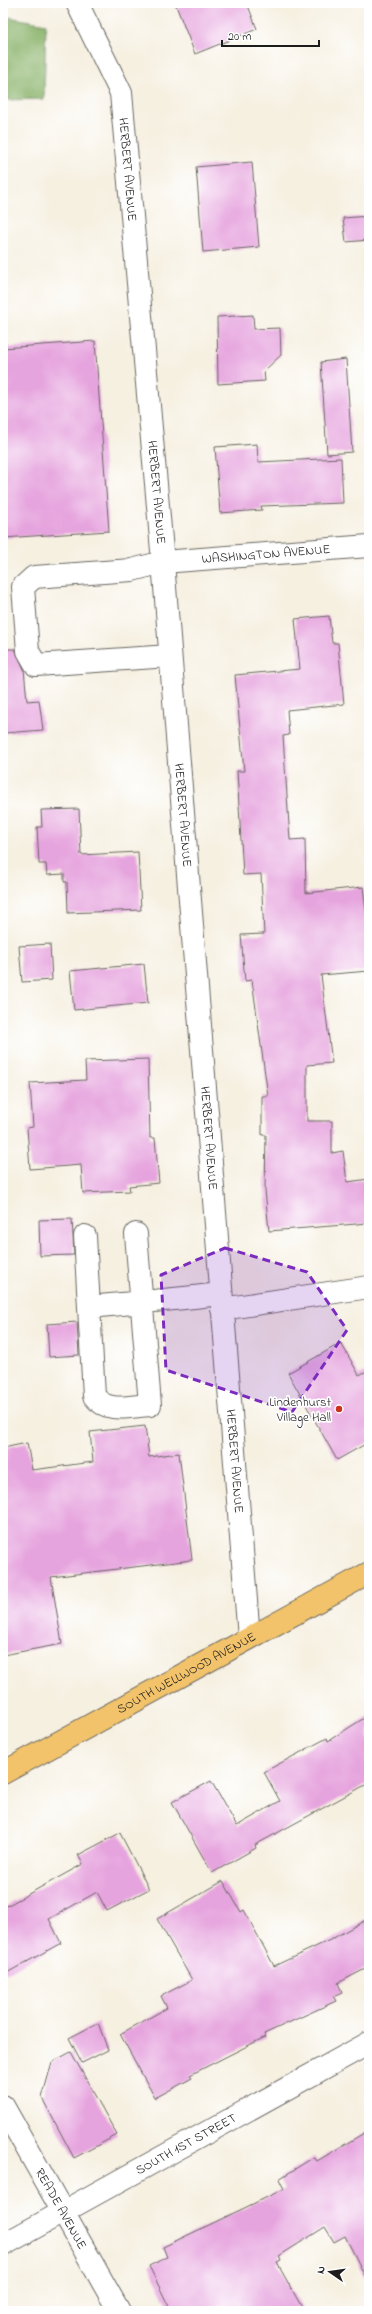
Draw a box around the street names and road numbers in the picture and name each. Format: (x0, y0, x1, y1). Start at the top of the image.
street label: HERBERT AVENUE (114, 117, 142, 222)
street label: HERBERT AVENUE (143, 440, 171, 545)
street label: WASHINGTON AVENUE (201, 540, 331, 568)
street label: HERBERT AVENUE (170, 762, 197, 868)
street label: HERBERT AVENUE (195, 1085, 223, 1191)
street label: HERBERT AVENUE (221, 1408, 248, 1514)
street label: SOUTH WELLWOOD AVENUE (113, 1627, 260, 1719)
street label: SOUTH 1ST STREET (132, 2108, 240, 2180)
street label: READE AVENUE (31, 2165, 92, 2253)

